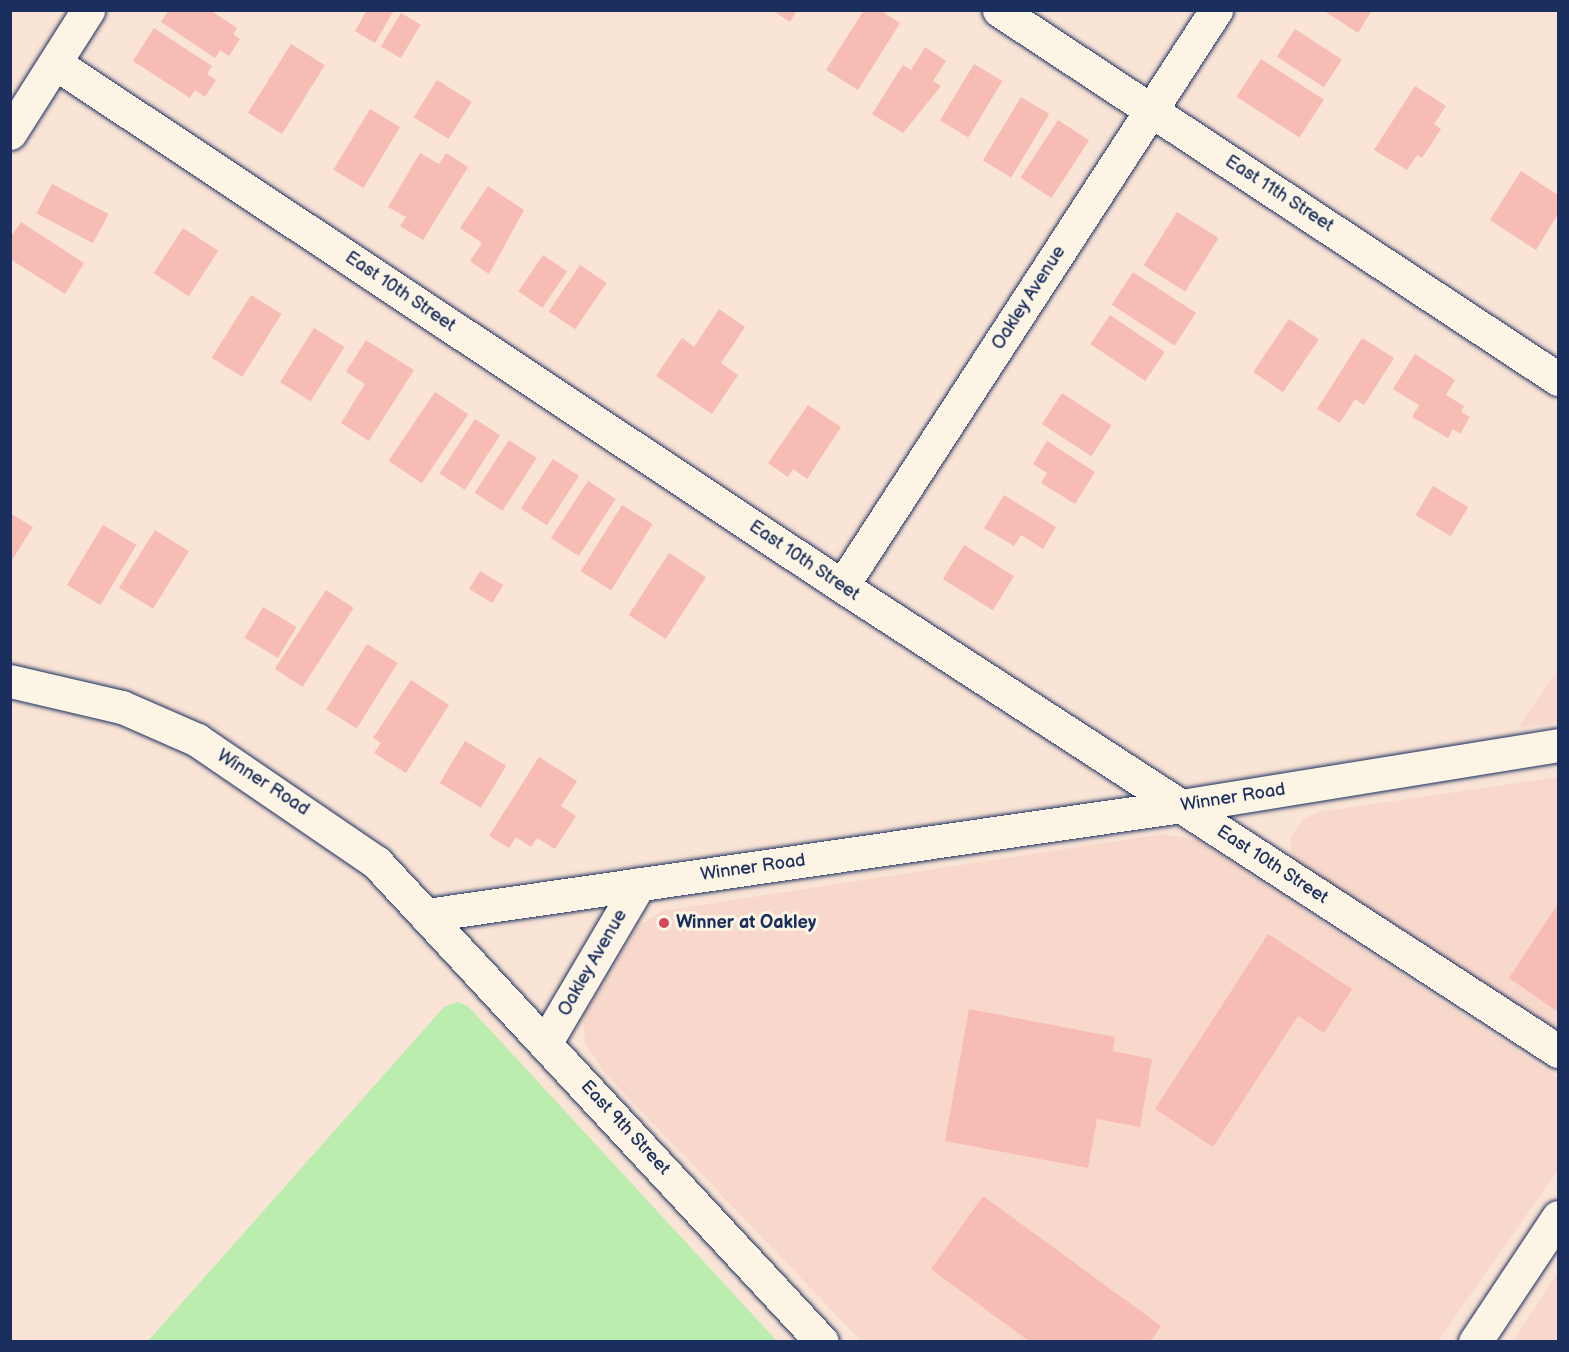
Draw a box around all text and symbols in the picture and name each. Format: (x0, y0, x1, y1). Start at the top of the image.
street label: East 11th Street (1221, 151, 1337, 237)
street label: Oakley Avenue (987, 242, 1071, 354)
street label: East 10th Street (341, 247, 459, 337)
street label: East 10th Street (745, 516, 863, 606)
street label: Winner Road (213, 745, 313, 821)
street label: Winner Road (1179, 779, 1287, 817)
street label: East 10th Street (1212, 821, 1332, 909)
street label: Winner Road (699, 850, 807, 886)
street label: Oakley Avenue (554, 906, 632, 1020)
place label: Winner at Oakley (676, 912, 816, 934)
marker: Winner at Oakley (657, 916, 671, 930)
street label: East 9th Street (576, 1076, 674, 1180)

